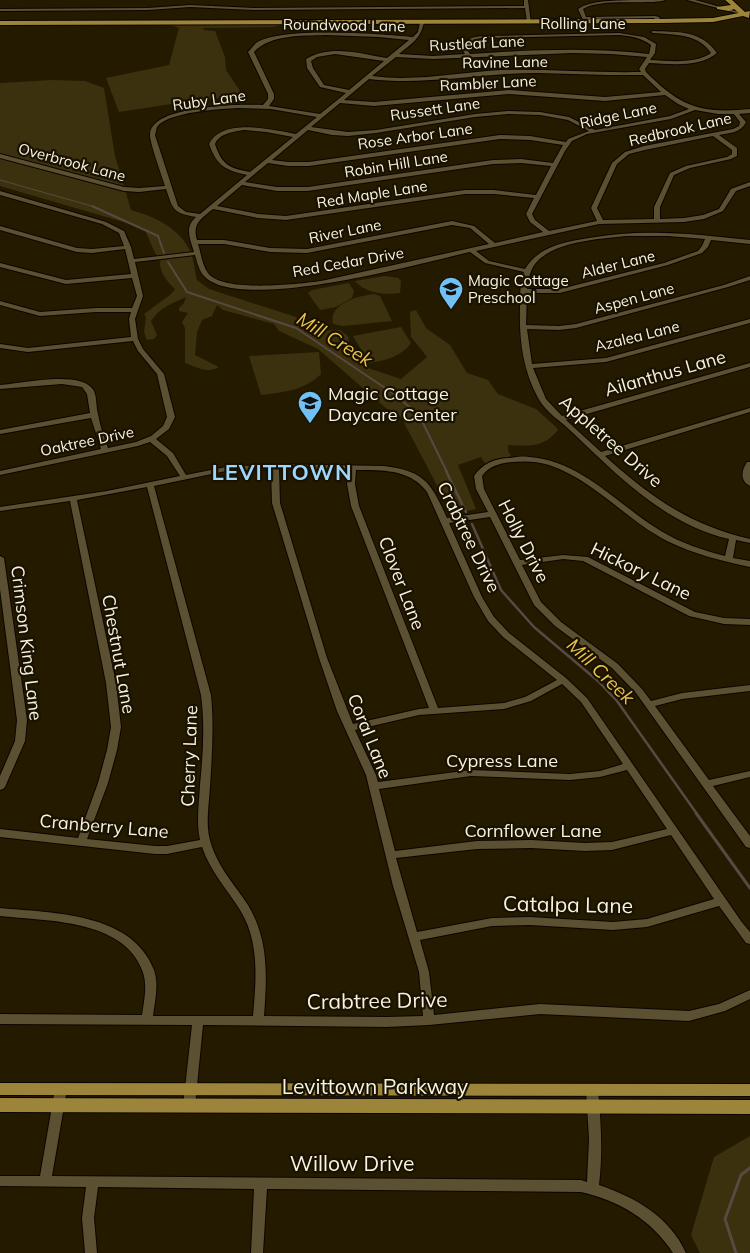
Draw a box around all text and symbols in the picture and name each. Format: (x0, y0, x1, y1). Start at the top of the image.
street label: Roundwood Lane (283, 14, 405, 36)
street label: Rolling Lane (540, 14, 626, 33)
street label: Rustleaf Lane (429, 31, 525, 55)
street label: Ravine Lane (462, 52, 548, 72)
street label: Rambler Lane (439, 71, 537, 95)
street label: Ruby Lane (171, 85, 247, 115)
street label: Russett Lane (389, 93, 481, 125)
street label: Ridge Lane (578, 98, 658, 132)
street label: Redbrook Lane (627, 108, 733, 150)
street label: Rose Arbor Lane (356, 119, 474, 153)
street label: Overbrook Lane (16, 139, 128, 185)
street label: Robin Hill Lane (343, 146, 449, 182)
street label: Red Maple Lane (315, 176, 429, 212)
street label: River Lane (307, 215, 383, 247)
street label: Red Cedar Drive (291, 243, 405, 281)
street label: Alder Lane (579, 246, 657, 282)
place label: Magic Cottage Preschool (468, 271, 569, 307)
school or university icon: Magic Cottage Preschool (438, 276, 464, 310)
street label: Aspen Lane (592, 278, 676, 318)
water label: Mill Creek (293, 306, 378, 372)
street label: Azalea Lane (593, 316, 681, 356)
street label: Ailanthus Lane (602, 345, 728, 401)
place label: Magic Cottage Daycare Center (328, 382, 457, 426)
school or university icon: Magic Cottage Daycare Center (297, 390, 323, 424)
street label: Appletree Drive (555, 390, 667, 492)
street label: Oaktree Drive (38, 422, 136, 460)
district label: LEVITTOWN (211, 458, 353, 486)
street label: Crabtree Drive (432, 478, 506, 596)
street label: Holly Drive (493, 496, 555, 586)
street label: Clover Lane (374, 533, 430, 633)
street label: Hickory Lane (587, 537, 695, 605)
street label: Crimson King Lane (6, 564, 48, 722)
street label: Chestnut Lane (97, 593, 141, 715)
water label: Mill Creek (562, 633, 641, 710)
street label: Coral Lane (343, 690, 397, 782)
street label: Cherry Lane (176, 705, 202, 807)
street label: Cypress Lane (446, 749, 558, 772)
street label: Cranberry Lane (38, 809, 170, 843)
street label: Cornflower Lane (464, 819, 602, 842)
street label: Catalpa Lane (503, 890, 633, 918)
street label: Crabtree Drive (306, 986, 448, 1014)
street label: Levittown Parkway (282, 1073, 468, 1099)
street label: Willow Drive (290, 1150, 414, 1176)

